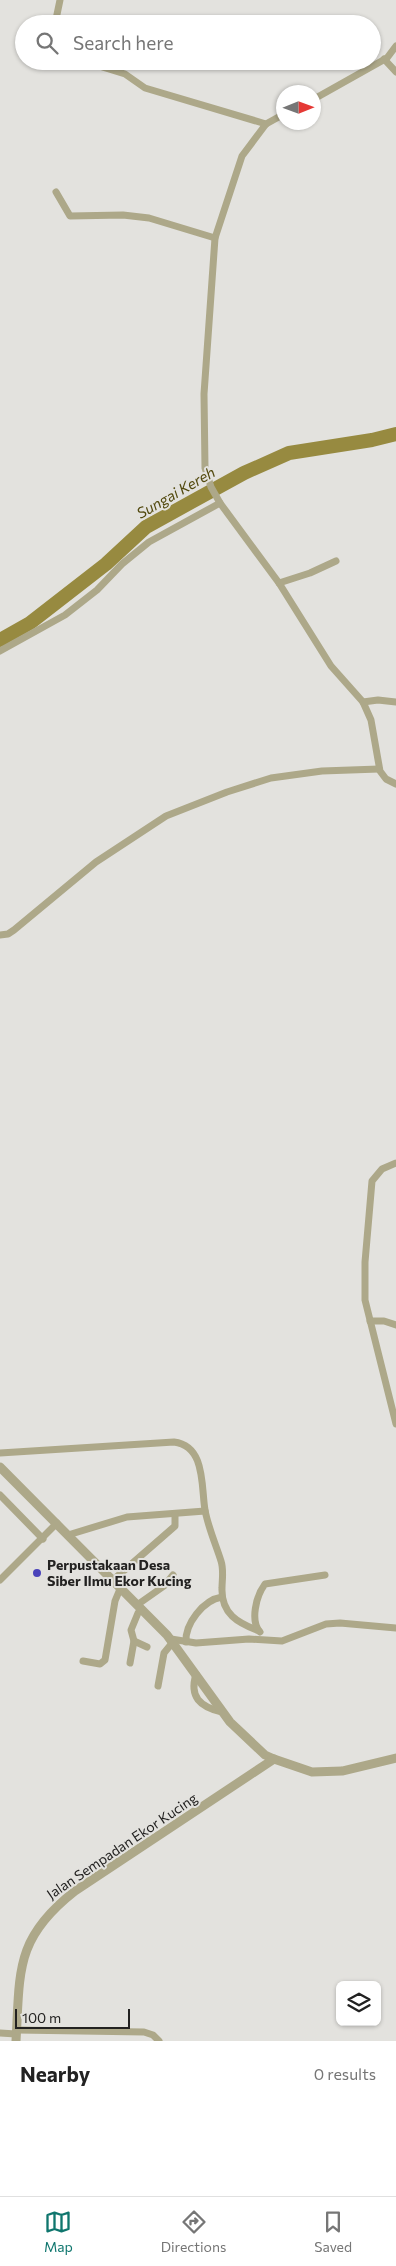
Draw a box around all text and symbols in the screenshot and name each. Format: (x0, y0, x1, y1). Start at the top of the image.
search box (15, 15, 381, 70)
icon: search (33, 29, 61, 57)
text: Search here (73, 31, 173, 54)
north arrow (276, 85, 321, 130)
water label: Sungai Kereh (133, 462, 218, 522)
place label: Perpustakaan Desa Siber Ilmu Ekor Kucing (47, 1556, 192, 1589)
marker: Perpustakaan Desa Siber Ilmu Ekor Kucing (31, 1567, 43, 1579)
street label: Jalan Sempadan Ekor Kucing (43, 1789, 201, 1902)
map controls (336, 1981, 381, 2026)
button: layers (336, 1981, 381, 2026)
scale bar (15, 2006, 130, 2029)
text: 100 m (22, 2009, 61, 2026)
text: Nearby (20, 2061, 90, 2086)
text: 0 results (314, 2064, 376, 2083)
tab: Map (44, 2208, 73, 2255)
tab: Directions (161, 2208, 226, 2255)
tab: Saved (314, 2208, 352, 2255)

